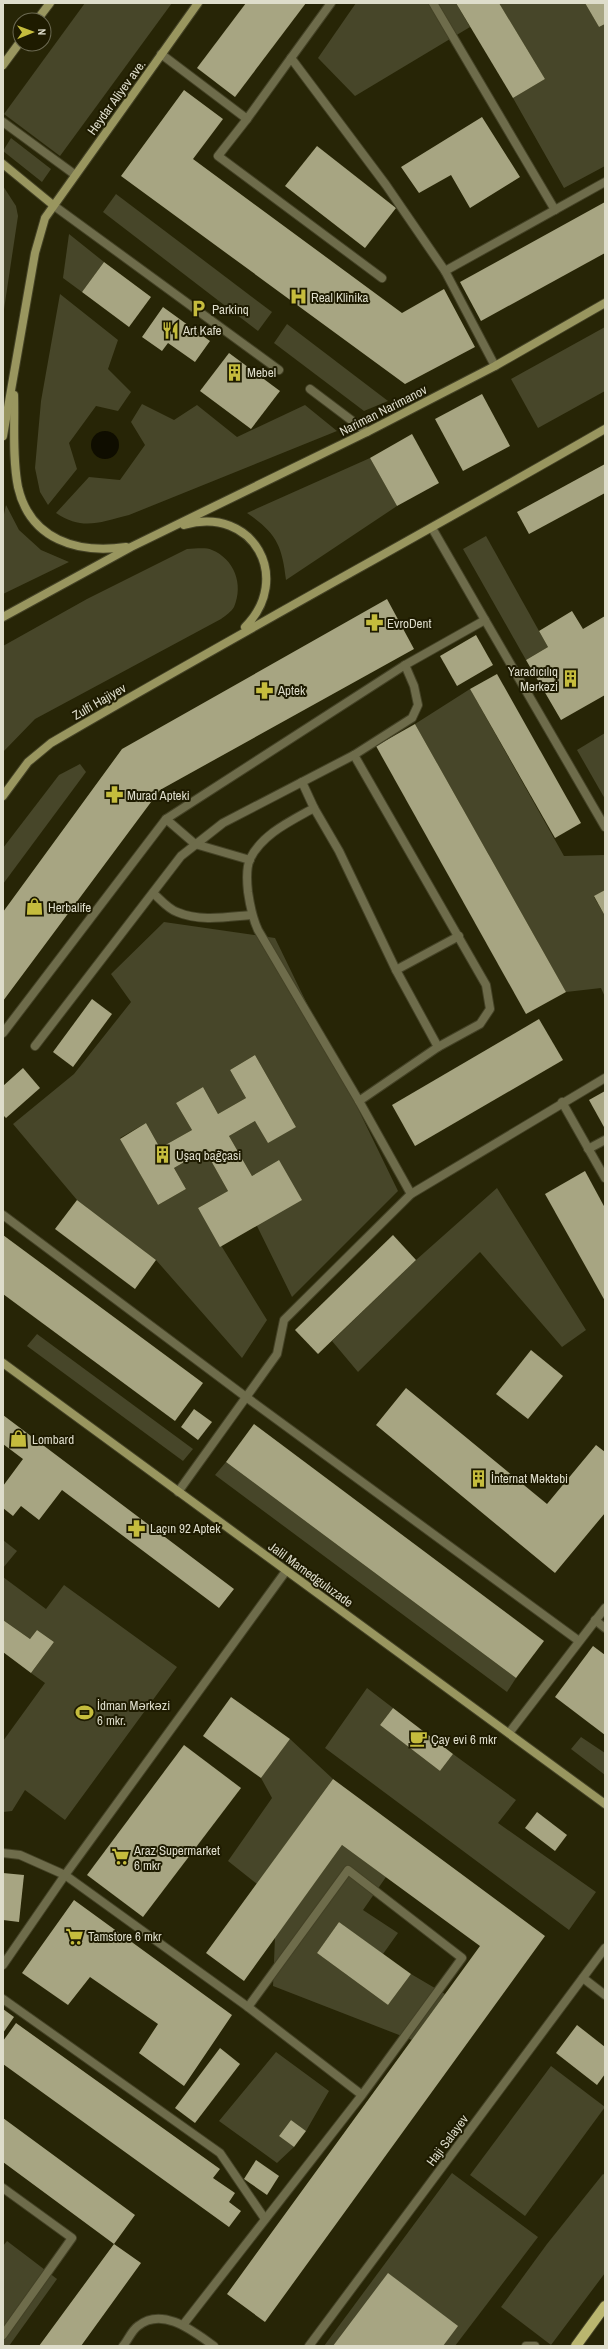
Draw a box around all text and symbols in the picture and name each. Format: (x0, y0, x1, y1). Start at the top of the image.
north arrow (12, 12, 52, 52)
text: N (35, 28, 49, 35)
street label: Heydar Aliyev ave. (83, 56, 149, 138)
hospital icon: Real Klinika (288, 287, 308, 307)
place label: Real Klinika (311, 289, 369, 306)
parking icon: Parkinq (189, 299, 209, 319)
place label: Parkinq (212, 301, 249, 318)
restaurant icon: Art Kafe (160, 320, 180, 340)
place label: Art Kafe (182, 322, 222, 339)
building icon: Mebel (224, 362, 244, 382)
place label: Mebel (247, 364, 276, 381)
street label: Nariman Narimanov (337, 381, 430, 440)
pharmacy icon: EvroDent (364, 613, 384, 633)
place label: EvroDent (387, 615, 431, 632)
place label: Yaradıcılıq Mərkəzi (508, 663, 558, 695)
building icon: Yaradıcılıq Mərkəzi (561, 668, 581, 688)
street label: Zulfi Hajiyev (69, 679, 130, 724)
pharmacy icon: Aptek (255, 680, 275, 700)
place label: Aptek (277, 682, 306, 699)
pharmacy icon: Murad Apteki (104, 785, 124, 805)
place label: Murad Apteki (127, 787, 190, 804)
shop icon: Herbalife (25, 897, 45, 917)
place label: Herbalife (48, 899, 91, 916)
building icon: Uşaq bağçasi (153, 1145, 173, 1165)
place label: Uşaq bağçasi (176, 1147, 241, 1164)
shop icon: Lombard (9, 1429, 29, 1449)
place label: Lombard (32, 1431, 74, 1448)
building icon: İnternat Məktəbi (468, 1468, 488, 1488)
place label: İnternat Məktəbi (491, 1470, 568, 1487)
pharmacy icon: Laçın 92 Aptek (127, 1518, 147, 1538)
place label: Laçın 92 Aptek (150, 1520, 221, 1537)
street label: Jalil Mamedguluzade (265, 1538, 357, 1611)
place label: İdman Mәrkәzi 6 mkr. (97, 1697, 170, 1729)
sports icon: İdman Mәrkәzi 6 mkr. (74, 1702, 94, 1722)
cafe icon: Çay evi 6 mkr (408, 1729, 428, 1749)
place label: Çay evi 6 mkr (431, 1731, 497, 1748)
place label: Araz Supermarket 6 mkr (133, 1842, 220, 1874)
supermarket icon: Araz Supermarket 6 mkr (111, 1847, 131, 1867)
supermarket icon: Tamstore 6 mkr (65, 1926, 85, 1946)
place label: Tamstore 6 mkr (88, 1928, 162, 1945)
street label: Haji Salayev (423, 2111, 473, 2169)

